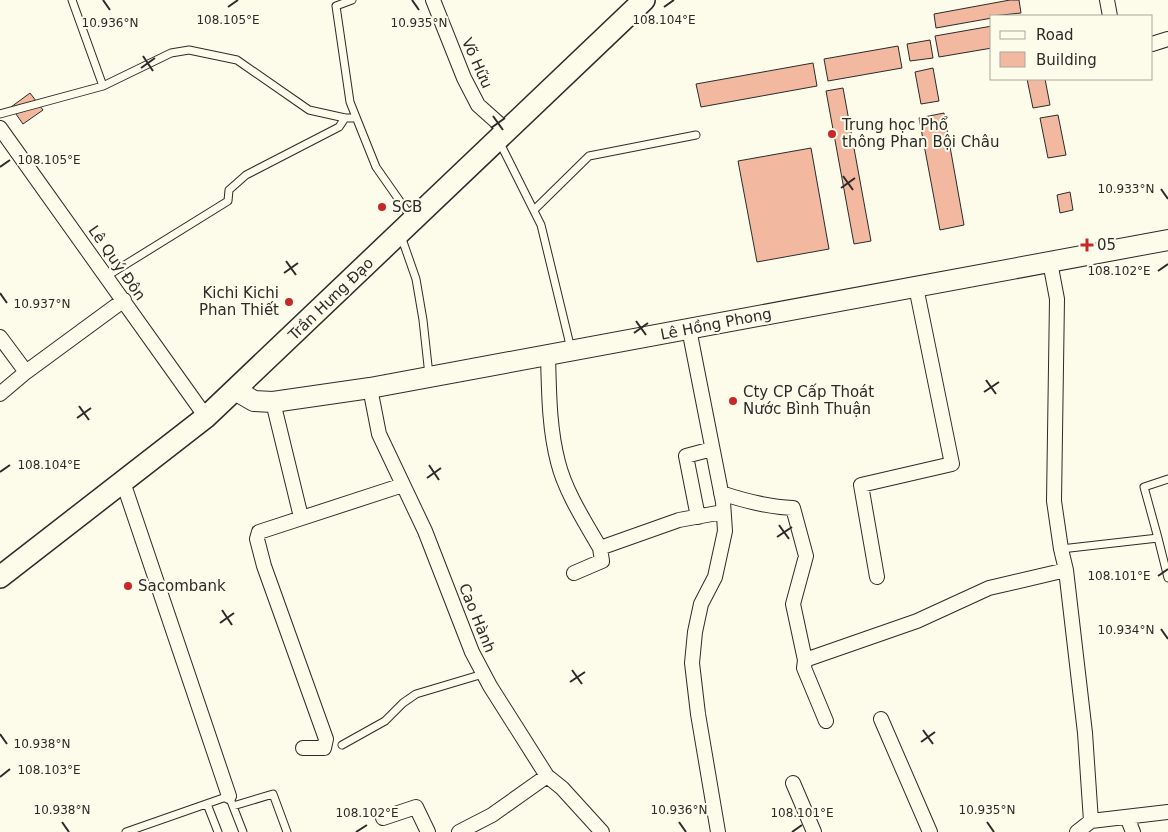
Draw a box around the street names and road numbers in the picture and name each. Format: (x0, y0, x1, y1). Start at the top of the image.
street label: Võ Hữu (458, 35, 496, 91)
street label: Lê Quý Đôn (85, 222, 149, 304)
street label: Trần Hưng Đạo (284, 254, 377, 345)
street label: Lê Hồng Phong (659, 304, 773, 344)
street label: Cao Hành (455, 581, 499, 655)

